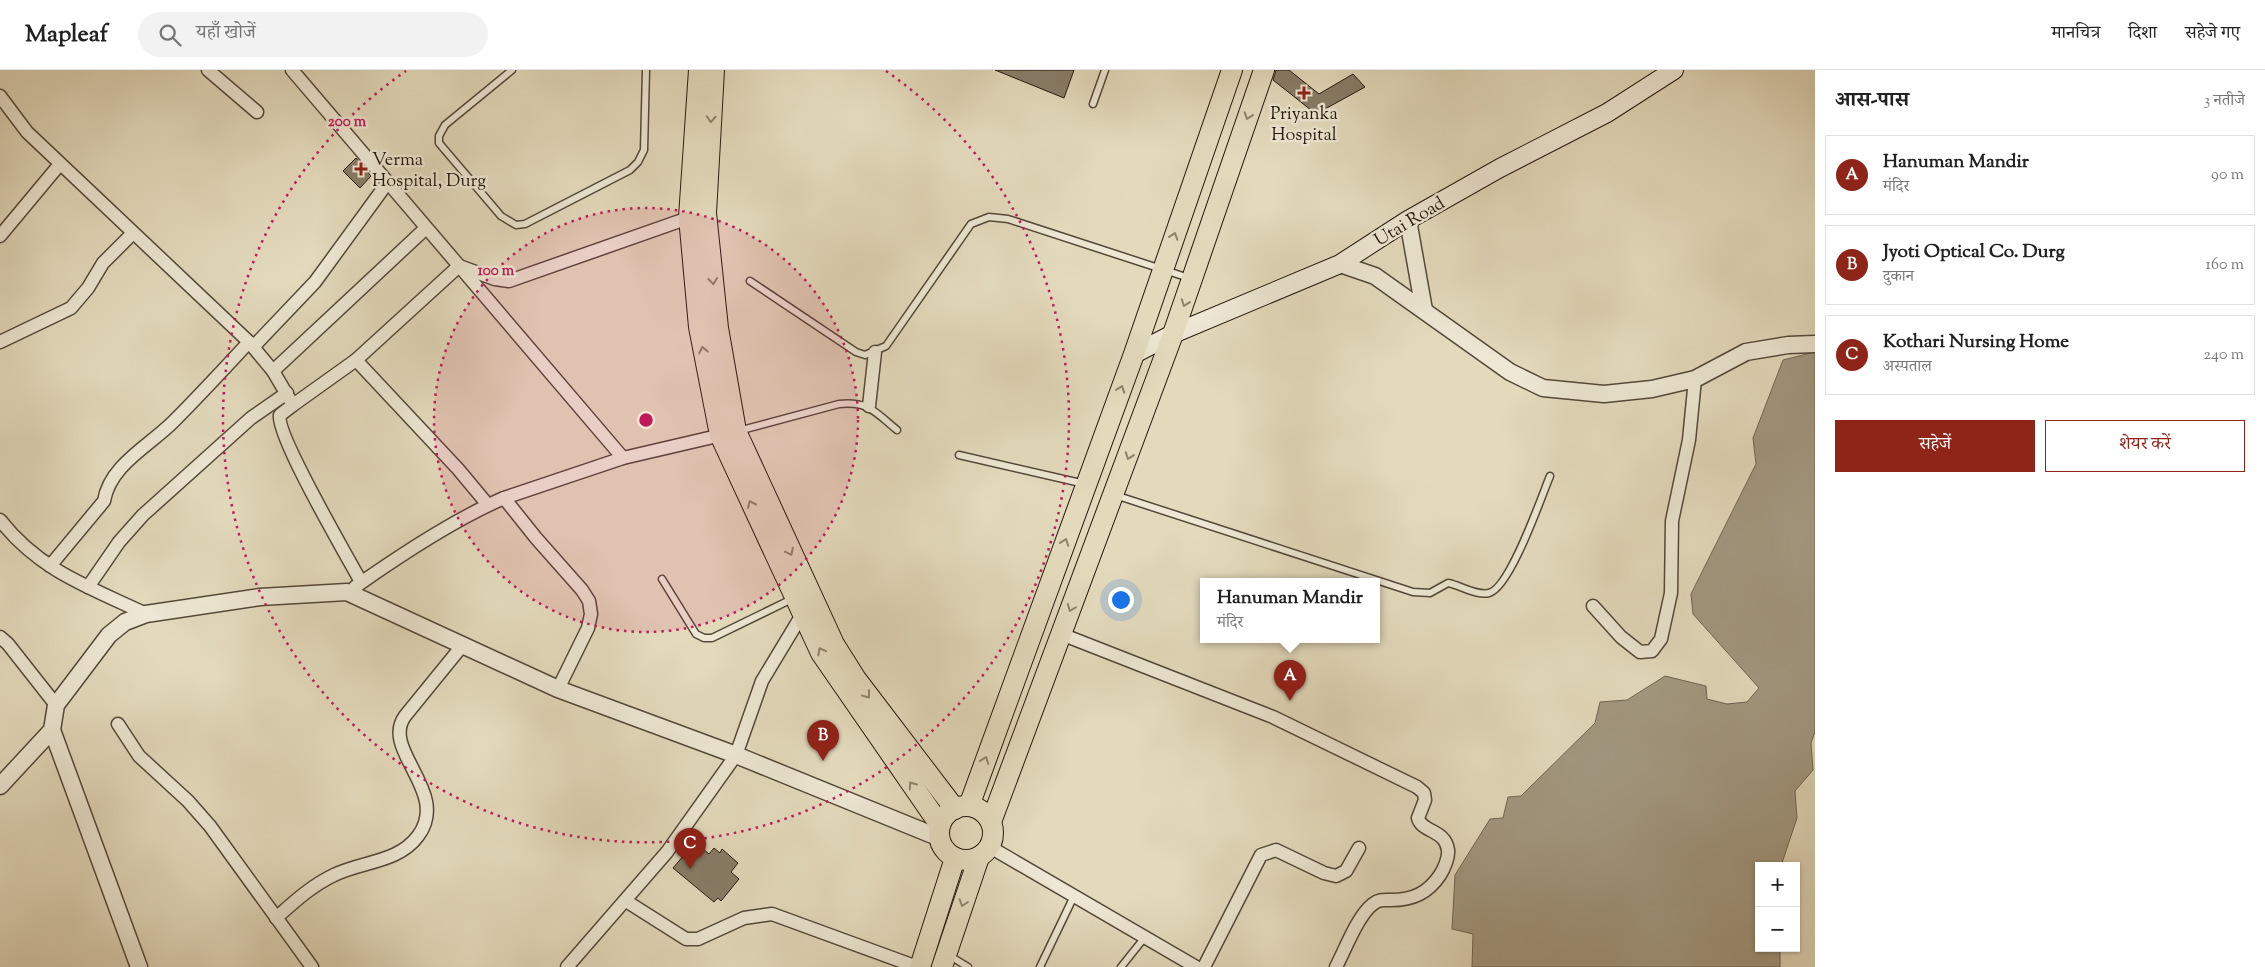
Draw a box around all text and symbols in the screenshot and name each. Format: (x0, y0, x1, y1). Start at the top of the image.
search box (138, 12, 488, 57)
text: Mapleaf (25, 18, 108, 52)
text: यहाँ खोजें (196, 20, 256, 47)
icon: search (156, 21, 184, 49)
text: मानचित्र (2052, 21, 2100, 47)
text: दिशा (2128, 21, 2157, 47)
text: सहेजे गए (2185, 21, 2240, 47)
marker: Priyanka Hospital (1297, 86, 1311, 100)
text: आस-पास (1835, 86, 1909, 116)
text: 3 नतीजे (2204, 90, 2245, 113)
place label: Priyanka Hospital (1270, 102, 1338, 149)
one-way arrow (1244, 111, 1254, 120)
text: 200 m (328, 112, 367, 133)
one-way arrow (706, 115, 717, 123)
place label: Verma Hospital, Durg (372, 148, 486, 195)
text: Hanuman Mandir (1883, 149, 2029, 176)
marker: Verma Hospital, Durg (354, 162, 368, 176)
text: A (1846, 164, 1859, 187)
text: 90 m (2211, 164, 2244, 187)
text: मंदिर (1883, 176, 1909, 199)
street label: Utai Road (1370, 191, 1450, 254)
one-way arrow (1169, 232, 1179, 240)
text: Jyoti Optical Co. Durg (1883, 239, 2065, 266)
text: B (1847, 254, 1857, 277)
text: 160 m (2206, 254, 2244, 277)
text: 100 m (478, 261, 515, 282)
text: दुकान (1883, 266, 1914, 289)
one-way arrow (707, 277, 718, 285)
one-way arrow (1180, 298, 1190, 307)
text: Kothari Nursing Home (1883, 329, 2069, 356)
text: C (1846, 344, 1858, 367)
text: 240 m (2203, 344, 2244, 367)
one-way arrow (699, 345, 709, 354)
text: अस्पताल (1883, 356, 1932, 379)
one-way arrow (1115, 385, 1125, 394)
centre of rings (637, 411, 655, 429)
button: सहेजें (1835, 420, 2035, 472)
button: शेयर करें (2045, 420, 2245, 472)
one-way arrow (1125, 451, 1135, 459)
one-way arrow (747, 500, 758, 509)
one-way arrow (1059, 538, 1069, 547)
one-way arrow (784, 547, 794, 556)
popup (1200, 578, 1380, 643)
text: Hanuman Mandir (1217, 585, 1363, 612)
your location (1108, 587, 1134, 613)
one-way arrow (1067, 603, 1077, 612)
text: मंदिर (1217, 612, 1243, 635)
one-way arrow (817, 647, 827, 656)
pin: A (1274, 660, 1306, 701)
one-way arrow (862, 689, 871, 698)
pin: B (807, 720, 839, 761)
one-way arrow (979, 756, 989, 765)
one-way arrow (909, 781, 918, 791)
pin: C (674, 828, 706, 869)
map controls (1755, 862, 1800, 952)
button: + (1755, 862, 1800, 907)
one-way arrow (959, 899, 969, 907)
button: − (1755, 907, 1800, 952)

